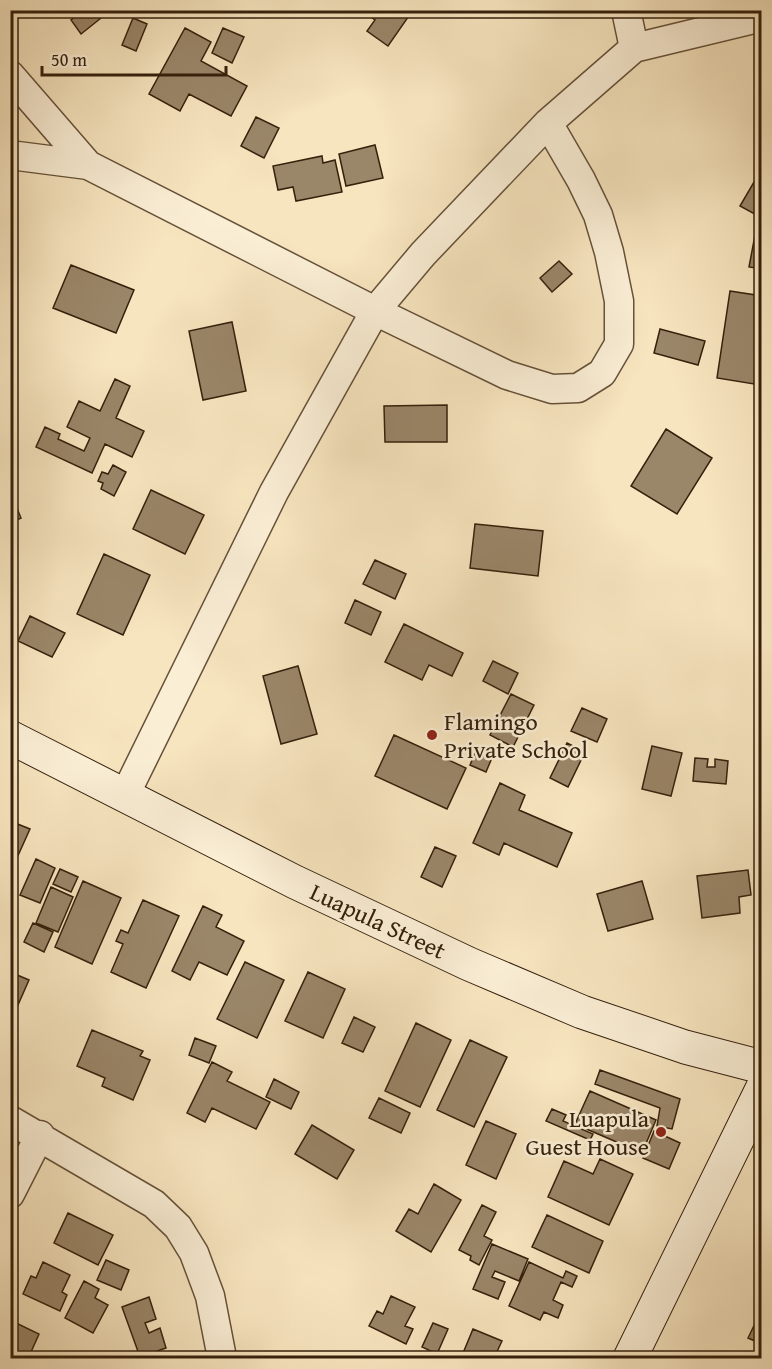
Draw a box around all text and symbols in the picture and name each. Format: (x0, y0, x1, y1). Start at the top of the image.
scale bar (42, 39, 226, 77)
text: 50 m (51, 46, 87, 73)
place label: Flamingo Private School (444, 704, 588, 767)
marker: Flamingo Private School (425, 728, 439, 742)
street label: Luapula Street (304, 874, 452, 968)
place label: Luapula Guest House (525, 1101, 650, 1164)
marker: Luapula Guest House (654, 1125, 668, 1139)

